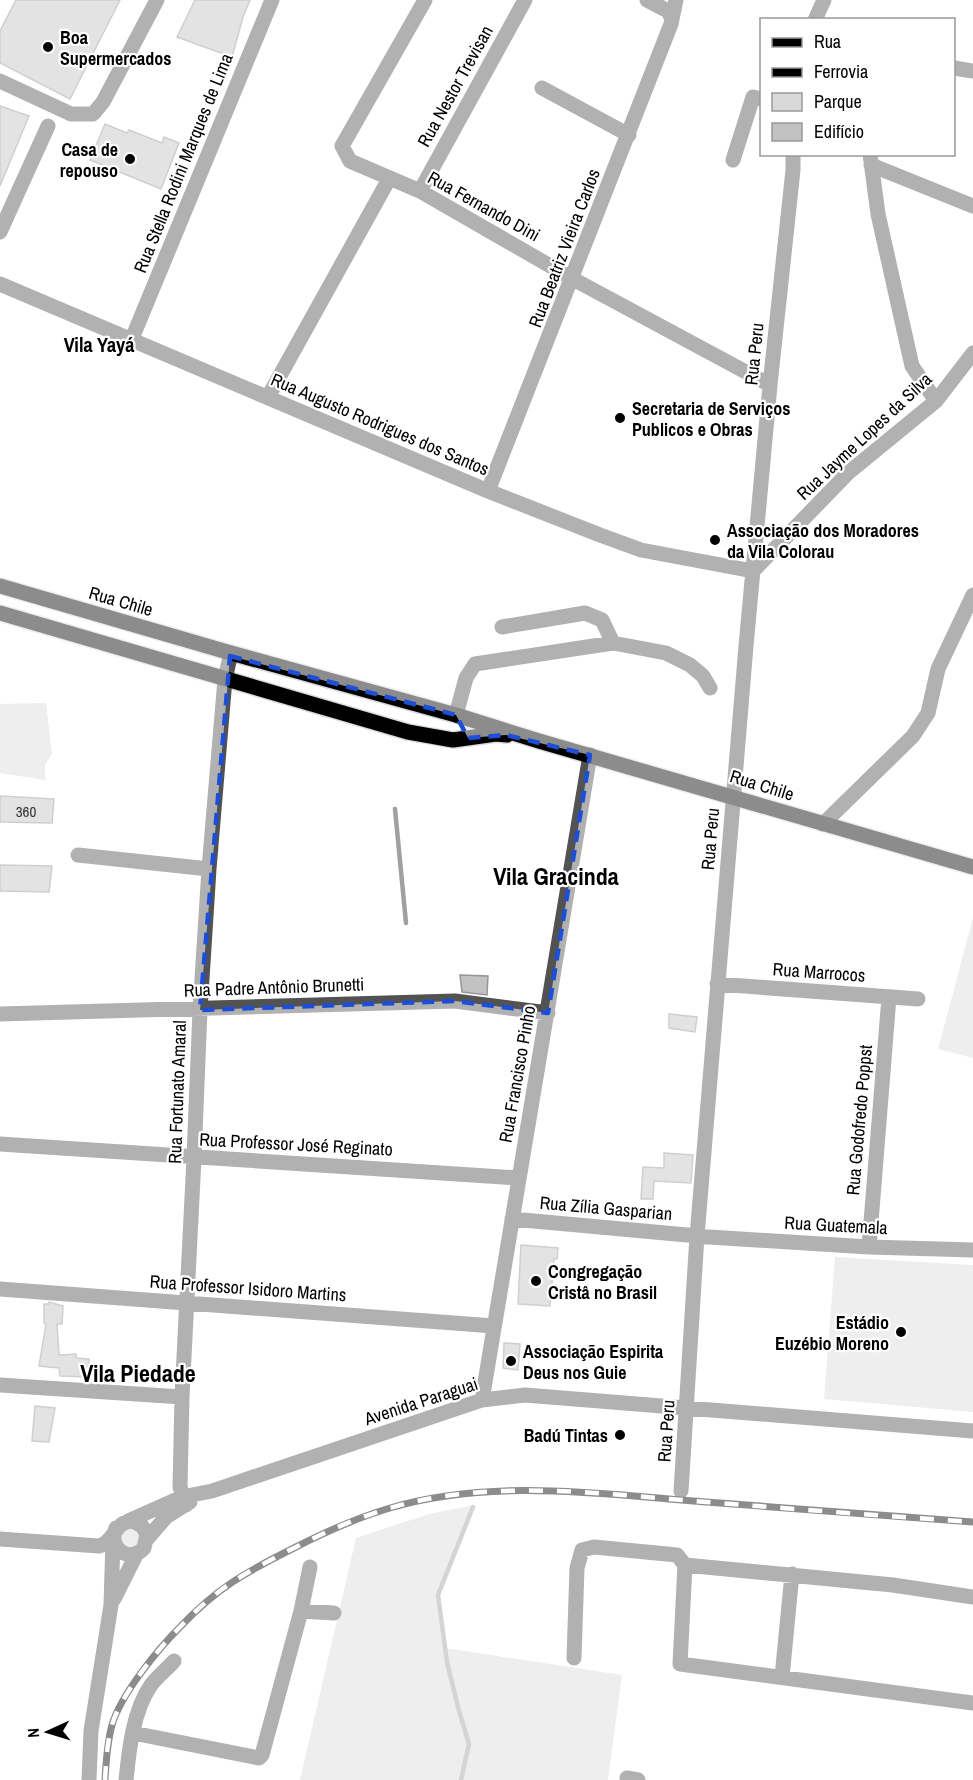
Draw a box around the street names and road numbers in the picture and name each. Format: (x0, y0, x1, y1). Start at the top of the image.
street label: Rua Nestor Trevisan (411, 21, 499, 151)
street label: Rua Stella Rodini Marques de Lima (127, 50, 239, 276)
street label: Rua Fernando Dini (423, 165, 545, 247)
street label: Rua Beatriz Vieira Carlos (522, 165, 606, 331)
street label: Rua Peru (738, 322, 770, 386)
street label: Rua Augusto Rodrigues dos Santos (267, 367, 493, 481)
street label: Rua Jayme Lopes da Silva (791, 367, 937, 505)
street label: Rua Chile (86, 580, 156, 622)
street label: Rua Chile (727, 763, 797, 807)
street label: Rua Peru (695, 807, 725, 871)
street label: Rua Marrocos (772, 956, 866, 988)
street label: Rua Padre Antônio Brunetti (183, 971, 365, 1003)
street label: Rua Francisco Pinho (493, 1004, 541, 1144)
street label: Rua Fortunato Amaral (162, 1020, 192, 1164)
street label: Rua Godofredo Poppst (840, 1044, 878, 1196)
street label: Rua Professor José Reginato (199, 1126, 393, 1162)
street label: Rua Zília Gasparian (539, 1190, 673, 1226)
street label: Rua Guatemala (784, 1210, 888, 1240)
street label: Rua Professor Isidoro Martins (149, 1269, 347, 1307)
street label: Avenida Paraguai (360, 1371, 481, 1431)
street label: Rua Peru (651, 1399, 681, 1463)

